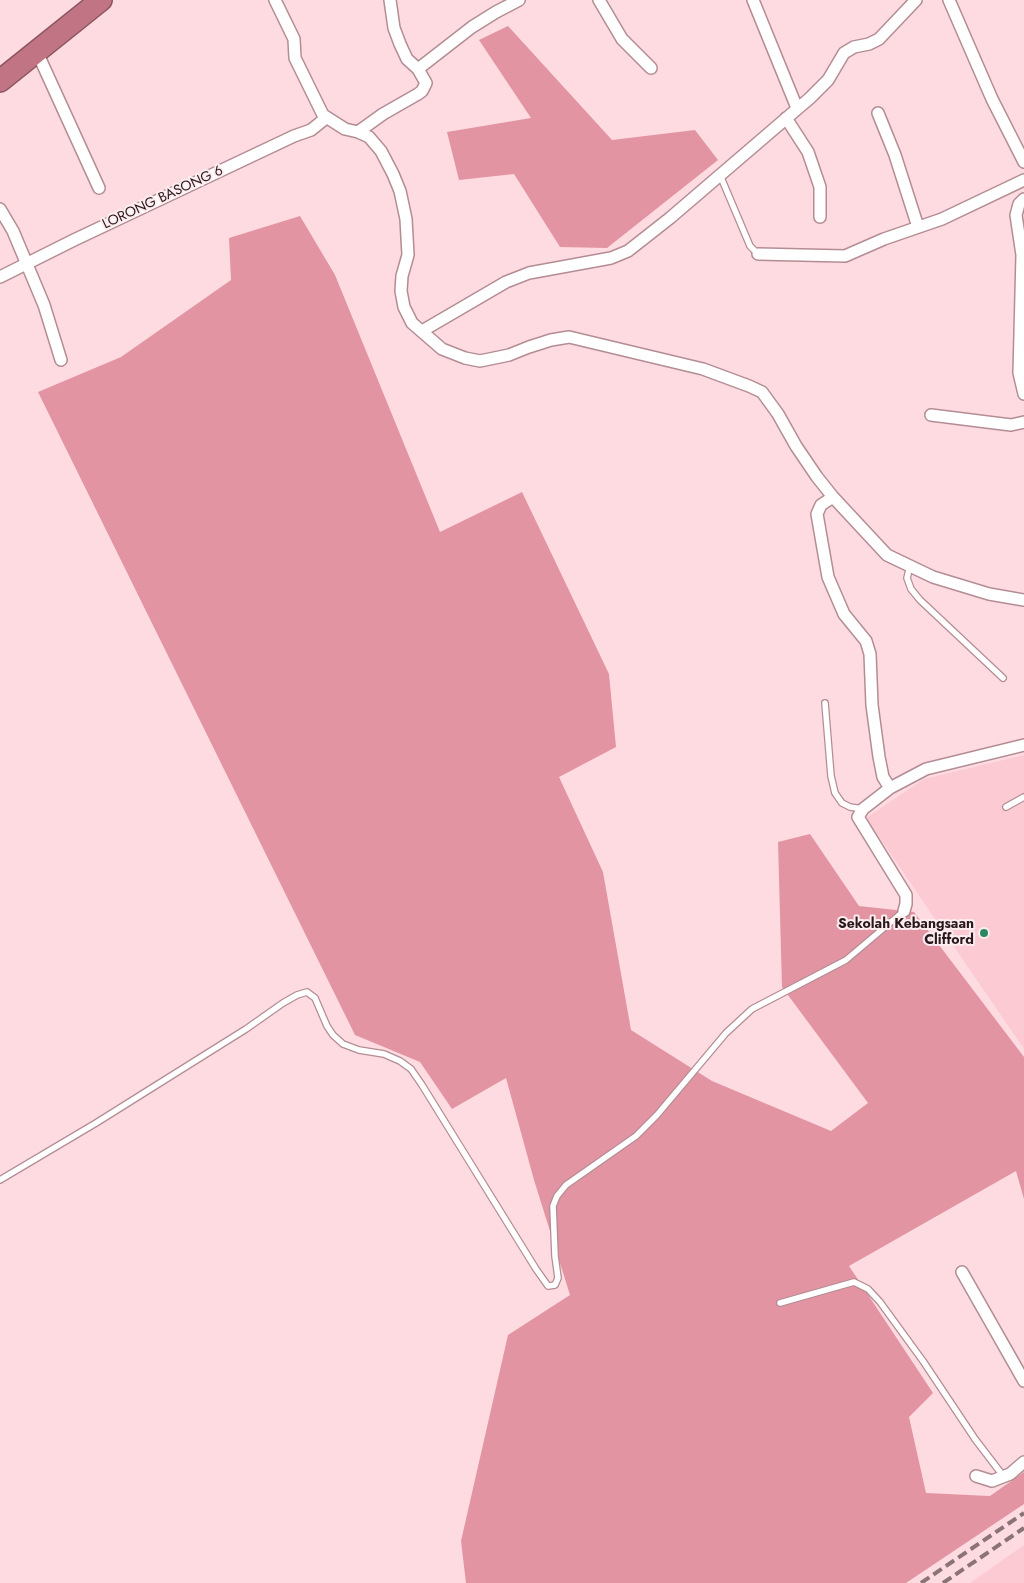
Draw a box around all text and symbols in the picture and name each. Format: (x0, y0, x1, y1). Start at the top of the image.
street label: LORONG BASONG 6 (100, 163, 226, 233)
place label: Sekolah Kebangsaan Clifford (838, 917, 974, 950)
marker: Sekolah Kebangsaan Clifford (978, 927, 990, 939)

